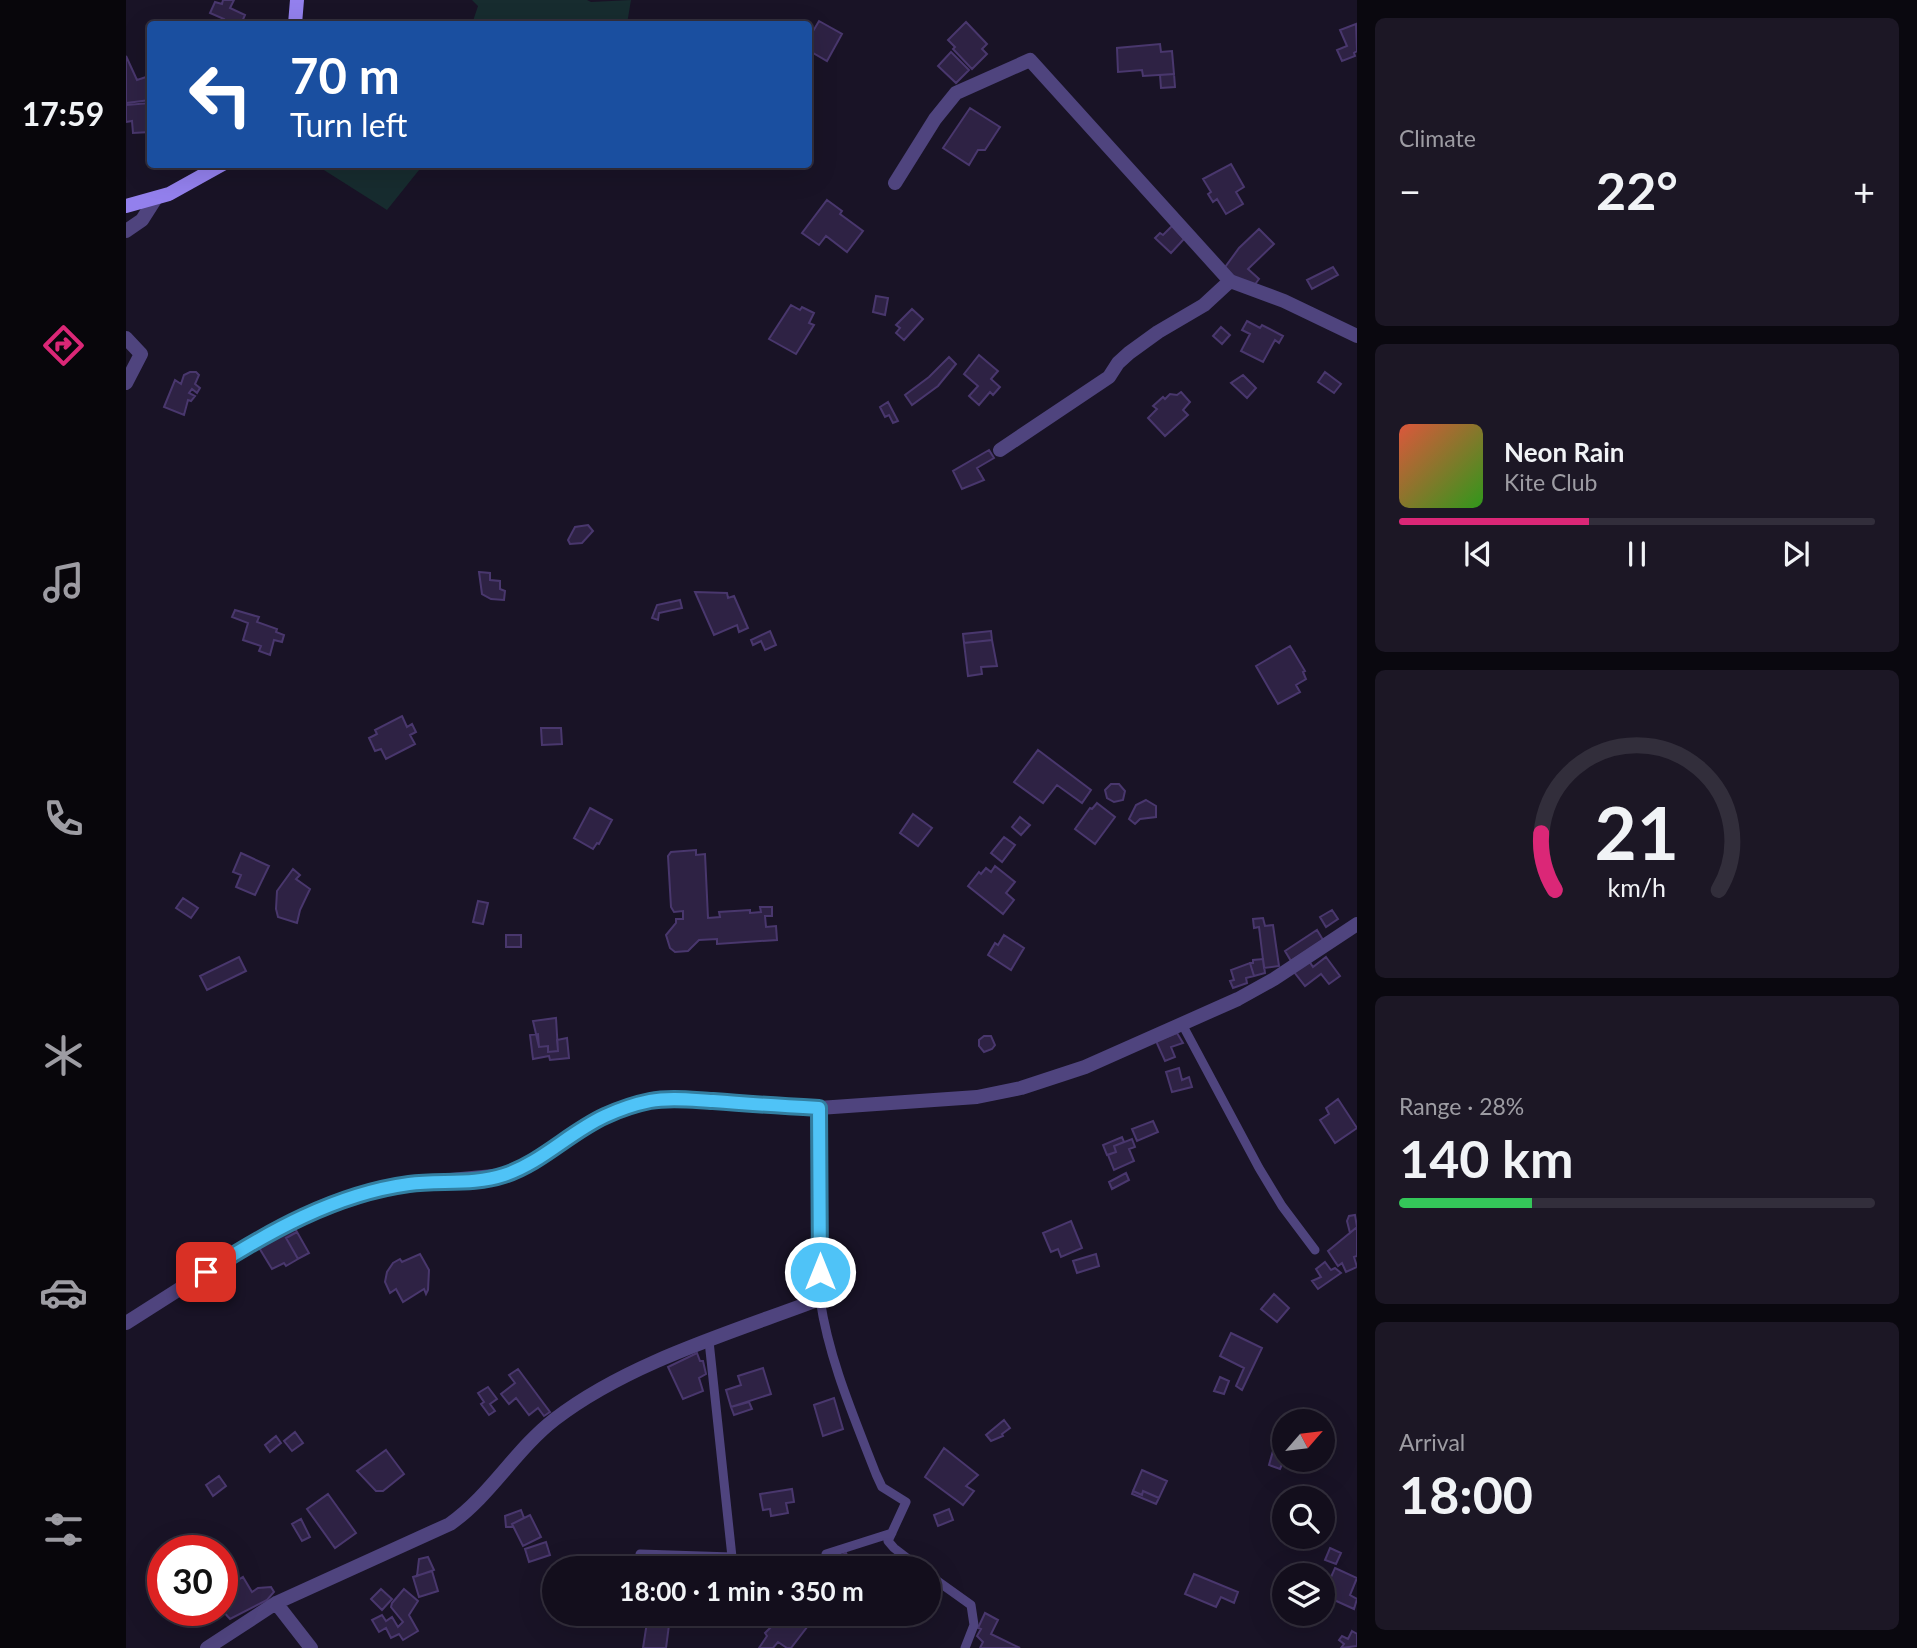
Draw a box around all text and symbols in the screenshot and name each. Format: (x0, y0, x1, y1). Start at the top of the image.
text: 70 m (290, 46, 400, 104)
icon: left (175, 49, 266, 140)
text: 17:59 (22, 94, 104, 133)
text: Turn left (290, 105, 407, 144)
text: Climate (1399, 124, 1476, 152)
text: 22° (1596, 159, 1678, 221)
text: − (1399, 168, 1421, 214)
text: + (1853, 168, 1875, 214)
icon: directions (39, 321, 88, 370)
text: Neon Rain (1504, 436, 1624, 468)
text: Kite Club (1504, 468, 1597, 496)
icon: previous (1459, 535, 1497, 573)
icon: pause (1618, 535, 1656, 573)
icon: next (1777, 535, 1815, 573)
icon: music (39, 558, 88, 607)
text: 21 (1595, 788, 1679, 876)
icon: phone (39, 794, 88, 843)
text: km/h (1608, 872, 1666, 902)
icon: climate (39, 1031, 88, 1080)
text: Range · 28% (1399, 1092, 1524, 1120)
text: 140 km (1399, 1127, 1573, 1189)
position arrow (783, 1235, 857, 1309)
pin (176, 1242, 236, 1302)
icon: arrive (187, 1253, 225, 1291)
icon: car (39, 1268, 88, 1317)
north arrow (1272, 1409, 1335, 1472)
map controls (1272, 1409, 1335, 1626)
text: Arrival (1399, 1428, 1465, 1456)
text: 18:00 (1399, 1463, 1533, 1525)
button: search (1272, 1486, 1335, 1549)
icon: filters (39, 1505, 88, 1554)
speed limit sign: 30 (147, 1535, 238, 1626)
button: layers (1272, 1563, 1335, 1626)
text: 18:00 · 1 min · 350 m (619, 1575, 864, 1607)

